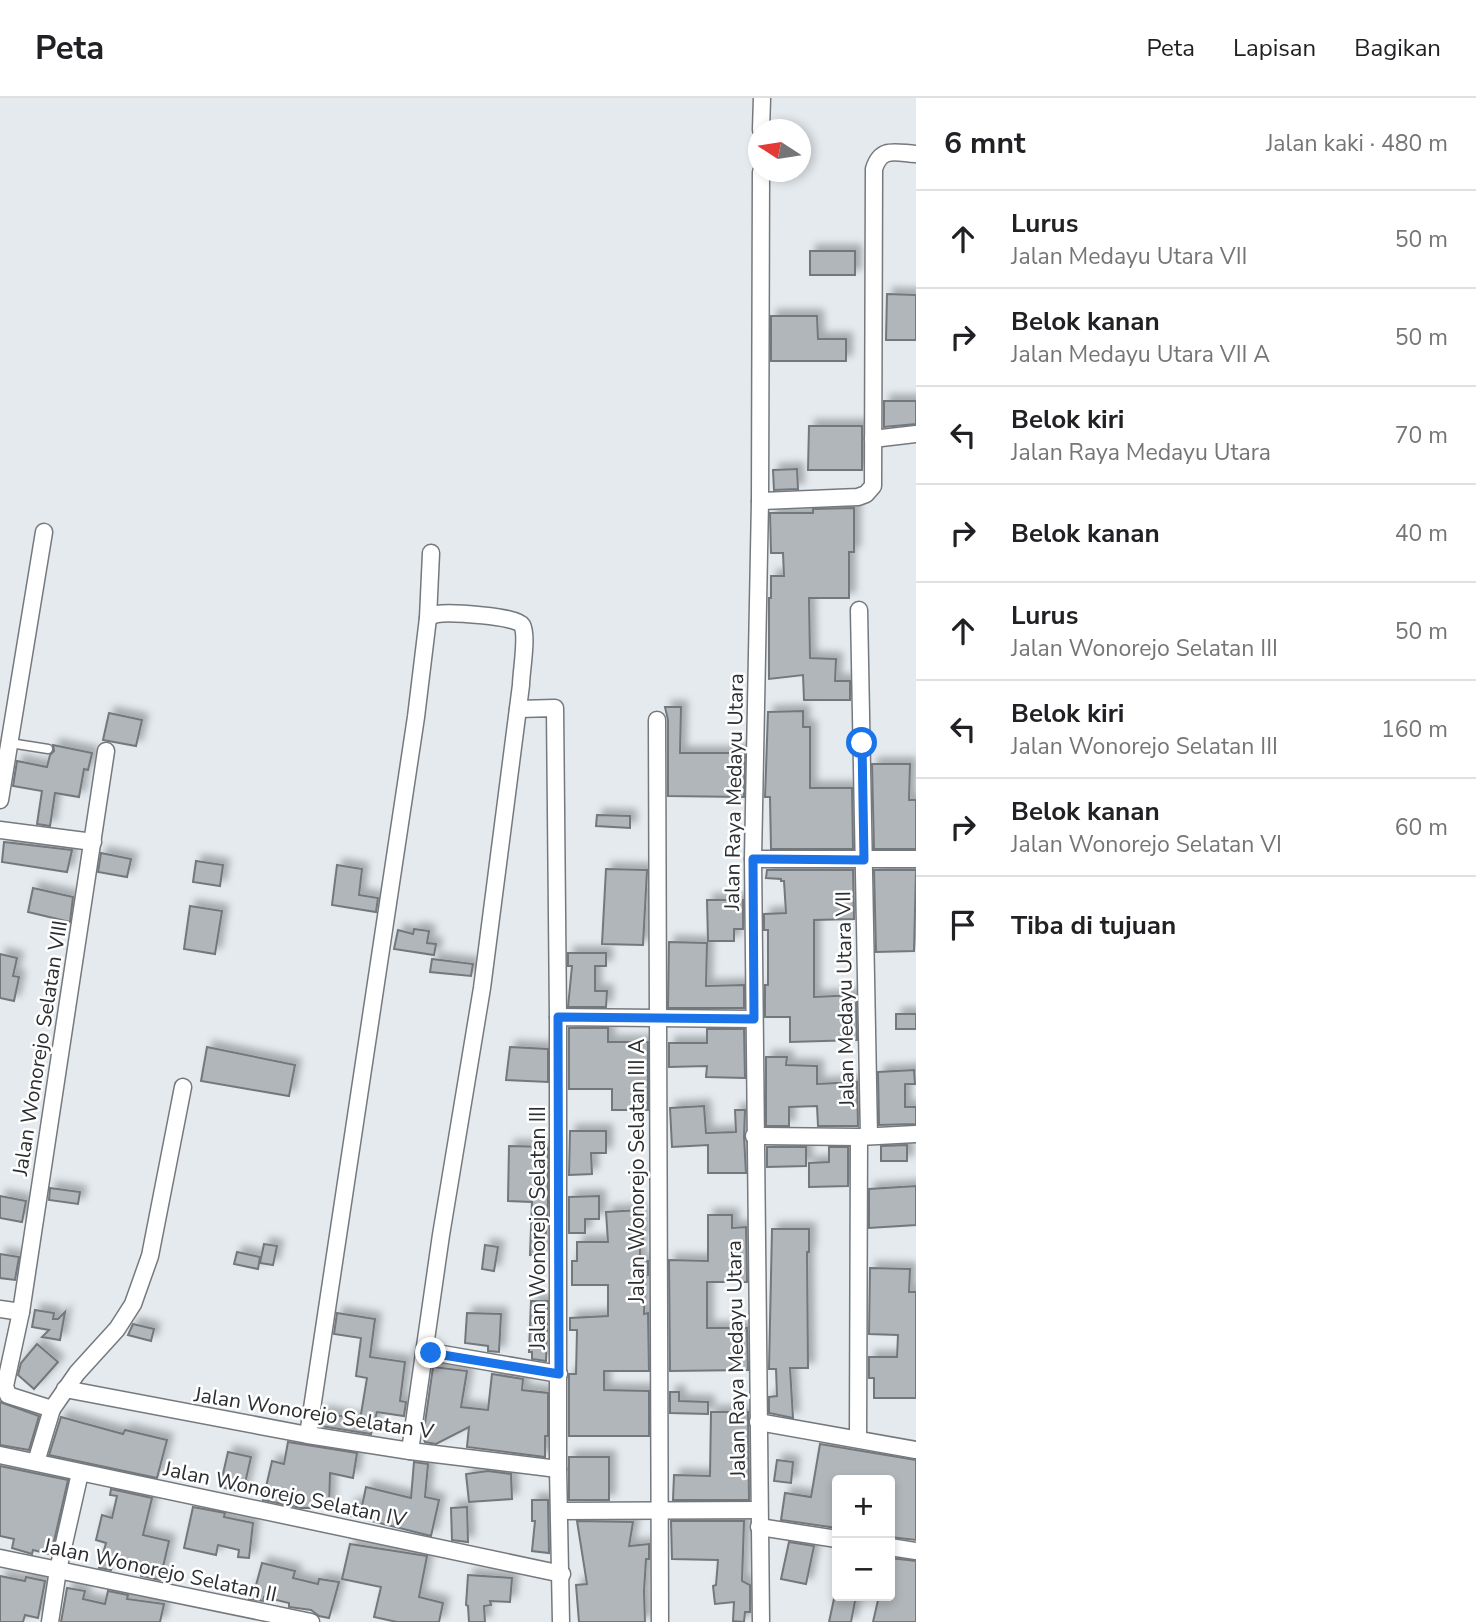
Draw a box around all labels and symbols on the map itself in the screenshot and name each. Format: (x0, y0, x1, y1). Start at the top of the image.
north arrow (748, 119, 811, 182)
street label: Jalan Raya Medayu Utara (718, 673, 750, 912)
route start (846, 727, 877, 758)
street label: Jalan Medayu Utara VII (829, 891, 861, 1108)
street label: Jalan Wonorejo Selatan VIII (6, 918, 74, 1179)
street label: Jalan Wonorejo Selatan III A (623, 1039, 651, 1304)
street label: Jalan Wonorejo Selatan III (524, 1106, 552, 1351)
street label: Jalan Raya Medayu Utara (720, 1240, 752, 1479)
route end (415, 1337, 446, 1368)
street label: Jalan Wonorejo Selatan V (191, 1380, 436, 1446)
street label: Jalan Wonorejo Selatan IV (160, 1454, 409, 1534)
street label: Jalan Wonorejo Selatan II (40, 1531, 279, 1608)

